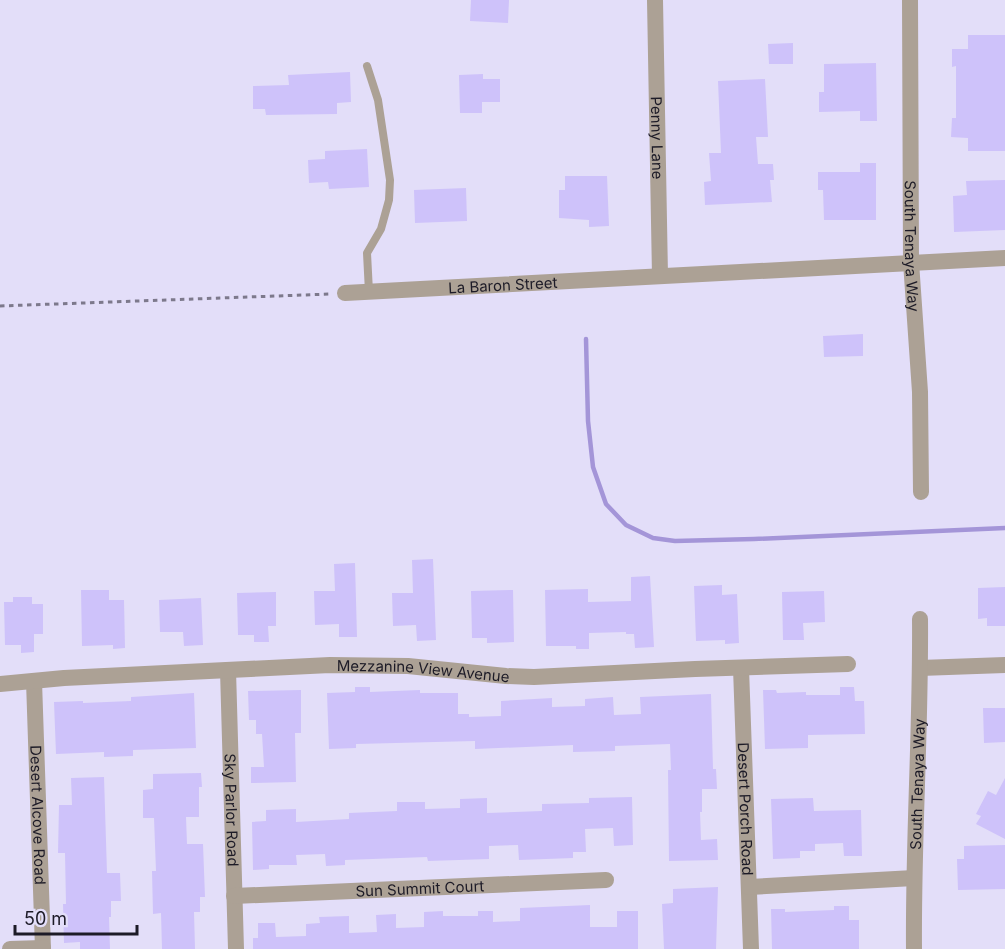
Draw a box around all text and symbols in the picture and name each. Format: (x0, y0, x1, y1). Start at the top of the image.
street label: Penny Lane (647, 96, 668, 180)
street label: South Tenaya Way (901, 180, 924, 313)
street label: La Baron Street (448, 272, 558, 297)
street label: Mezzanine View Avenue (337, 656, 510, 686)
street label: South Tenaya Way (906, 717, 928, 850)
street label: Desert Porch Road (734, 742, 758, 876)
street label: Desert Alcove Road (27, 745, 50, 885)
street label: Sky Parlor Road (221, 753, 243, 867)
street label: Sun Summit Court (355, 876, 485, 900)
scale bar (15, 898, 136, 936)
text: 50 m (24, 908, 67, 929)

